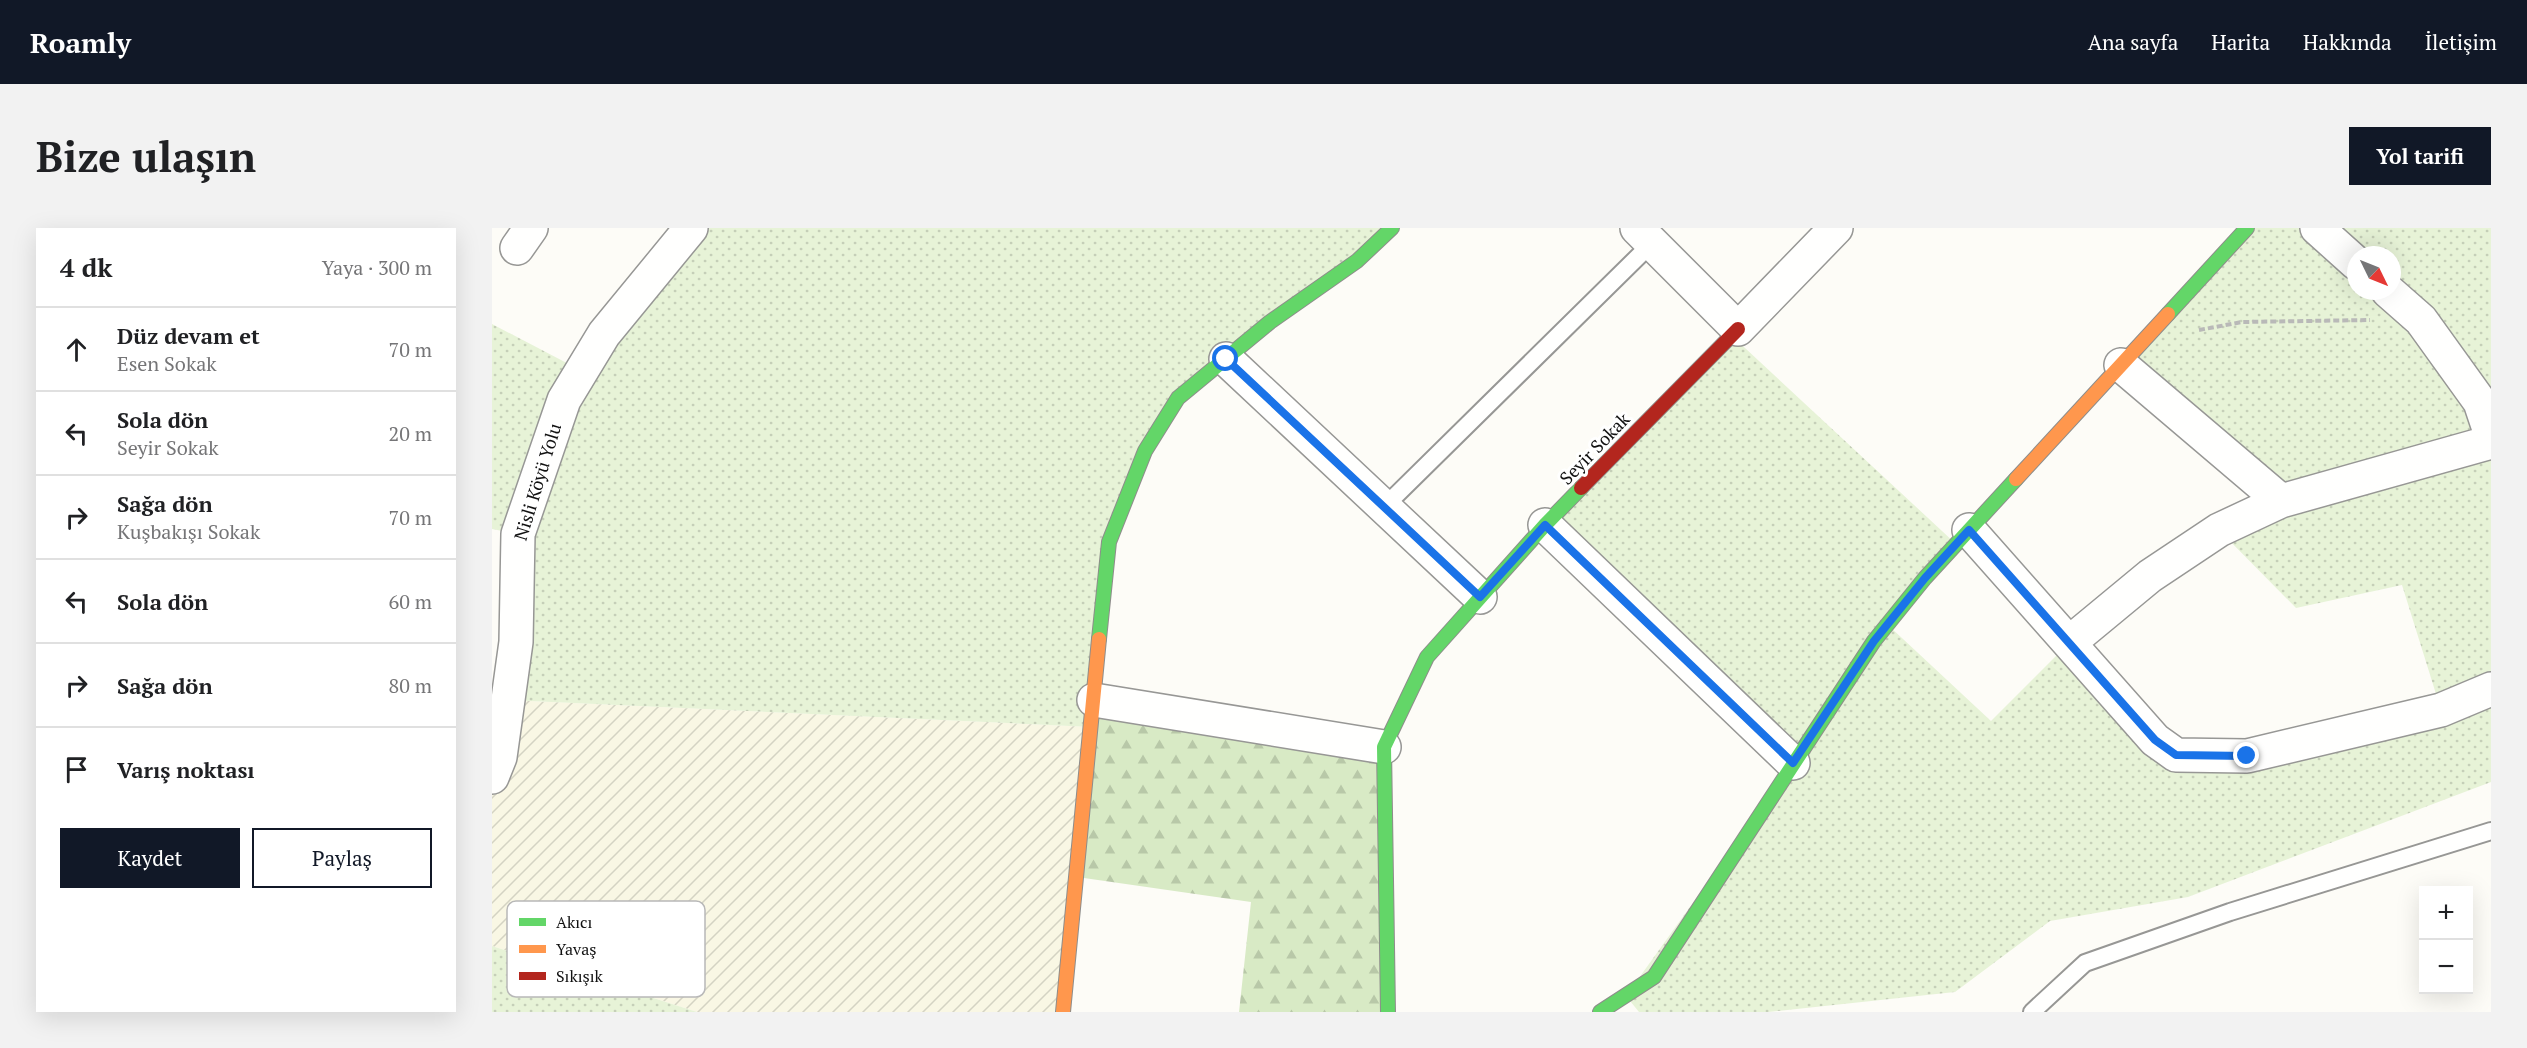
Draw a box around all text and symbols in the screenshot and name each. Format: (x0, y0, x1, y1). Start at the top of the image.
text: Roamly (30, 24, 131, 61)
text: Ana sayfa (2088, 28, 2178, 56)
text: Harita (2211, 28, 2270, 56)
text: Hakkında (2303, 28, 2392, 56)
text: İletişim (2425, 28, 2497, 56)
button: Yol tarifi (2349, 127, 2491, 185)
text: Bize ulaşın (36, 128, 256, 184)
north arrow (2347, 246, 2401, 300)
text: 4 dk (60, 250, 112, 284)
text: Yaya · 300 m (322, 254, 432, 281)
text: Düz devam et (117, 321, 260, 350)
icon: ahead (60, 333, 93, 366)
text: 70 m (389, 336, 432, 363)
route start (1212, 345, 1238, 371)
text: Esen Sokak (117, 350, 217, 377)
text: Sola dön (117, 405, 208, 434)
street label: Seyir Sokak (1554, 407, 1635, 490)
icon: left (60, 417, 93, 450)
text: 20 m (389, 420, 432, 447)
street label: Nisli Köyü Yolu (508, 420, 566, 543)
text: Seyir Sokak (117, 434, 219, 461)
text: Sağa dön (117, 489, 213, 518)
icon: right (60, 501, 93, 534)
text: 70 m (389, 504, 432, 531)
text: Kuşbakışı Sokak (117, 518, 260, 545)
icon: left (60, 585, 93, 618)
text: Sola dön (117, 587, 208, 616)
text: 60 m (389, 588, 432, 615)
icon: right (60, 669, 93, 702)
text: Sağa dön (117, 671, 213, 700)
text: 80 m (389, 672, 432, 699)
route end (2233, 742, 2259, 768)
icon: arrive (60, 753, 93, 786)
text: Varış noktası (117, 755, 255, 784)
button: Kaydet (60, 828, 240, 888)
button: Paylaş (252, 828, 432, 888)
map controls (2419, 886, 2473, 994)
button: + (2419, 886, 2473, 940)
legend (507, 901, 705, 997)
text: Akıcı (556, 911, 592, 933)
text: Yavaş (556, 938, 597, 960)
button: − (2419, 940, 2473, 994)
text: Sıkışık (556, 965, 604, 987)

